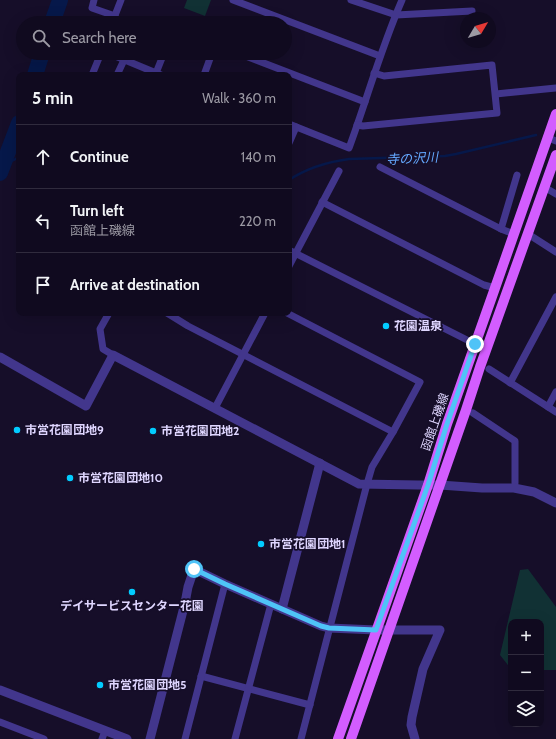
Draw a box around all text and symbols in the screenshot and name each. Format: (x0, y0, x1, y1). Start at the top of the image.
north arrow (460, 12, 496, 48)
search box (16, 16, 292, 60)
icon: search (30, 27, 52, 49)
text: Search here (62, 29, 137, 47)
text: 5 min (32, 88, 73, 108)
text: Walk · 360 m (202, 90, 276, 106)
icon: ahead (32, 146, 54, 168)
text: Continue (70, 148, 129, 166)
text: 140 m (241, 149, 276, 165)
water label: 寺の沢川 (386, 149, 440, 167)
text: Turn left (70, 202, 124, 220)
icon: left (32, 210, 54, 232)
text: 220 m (239, 213, 276, 229)
text: 函館上磯線 (70, 222, 135, 238)
icon: arrive (32, 274, 54, 296)
text: Arrive at destination (70, 276, 200, 294)
place label: 花園温泉 (394, 318, 442, 333)
marker: 花園温泉 (381, 321, 391, 331)
route end (466, 335, 484, 353)
street label: 函館上磯線 (418, 391, 451, 453)
place label: 市営花園団地9 (25, 422, 104, 437)
place label: 市営花園団地2 (161, 423, 239, 438)
marker: 市営花園団地9 (12, 425, 22, 435)
marker: 市営花園団地2 (148, 426, 158, 436)
place label: 市営花園団地10 (78, 470, 163, 485)
marker: 市営花園団地10 (65, 473, 75, 483)
place label: 市営花園団地1 (269, 536, 345, 551)
marker: 市営花園団地1 (256, 539, 266, 549)
route start (185, 560, 203, 578)
marker: デイサービスセンター花園 (127, 587, 137, 597)
place label: デイサービスセンター花園 (60, 598, 204, 613)
map controls (508, 619, 544, 727)
button: + (508, 619, 544, 655)
button: − (508, 655, 544, 691)
place label: 市営花園団地5 (108, 677, 186, 692)
marker: 市営花園団地5 (95, 680, 105, 690)
button: layers (508, 691, 544, 727)

